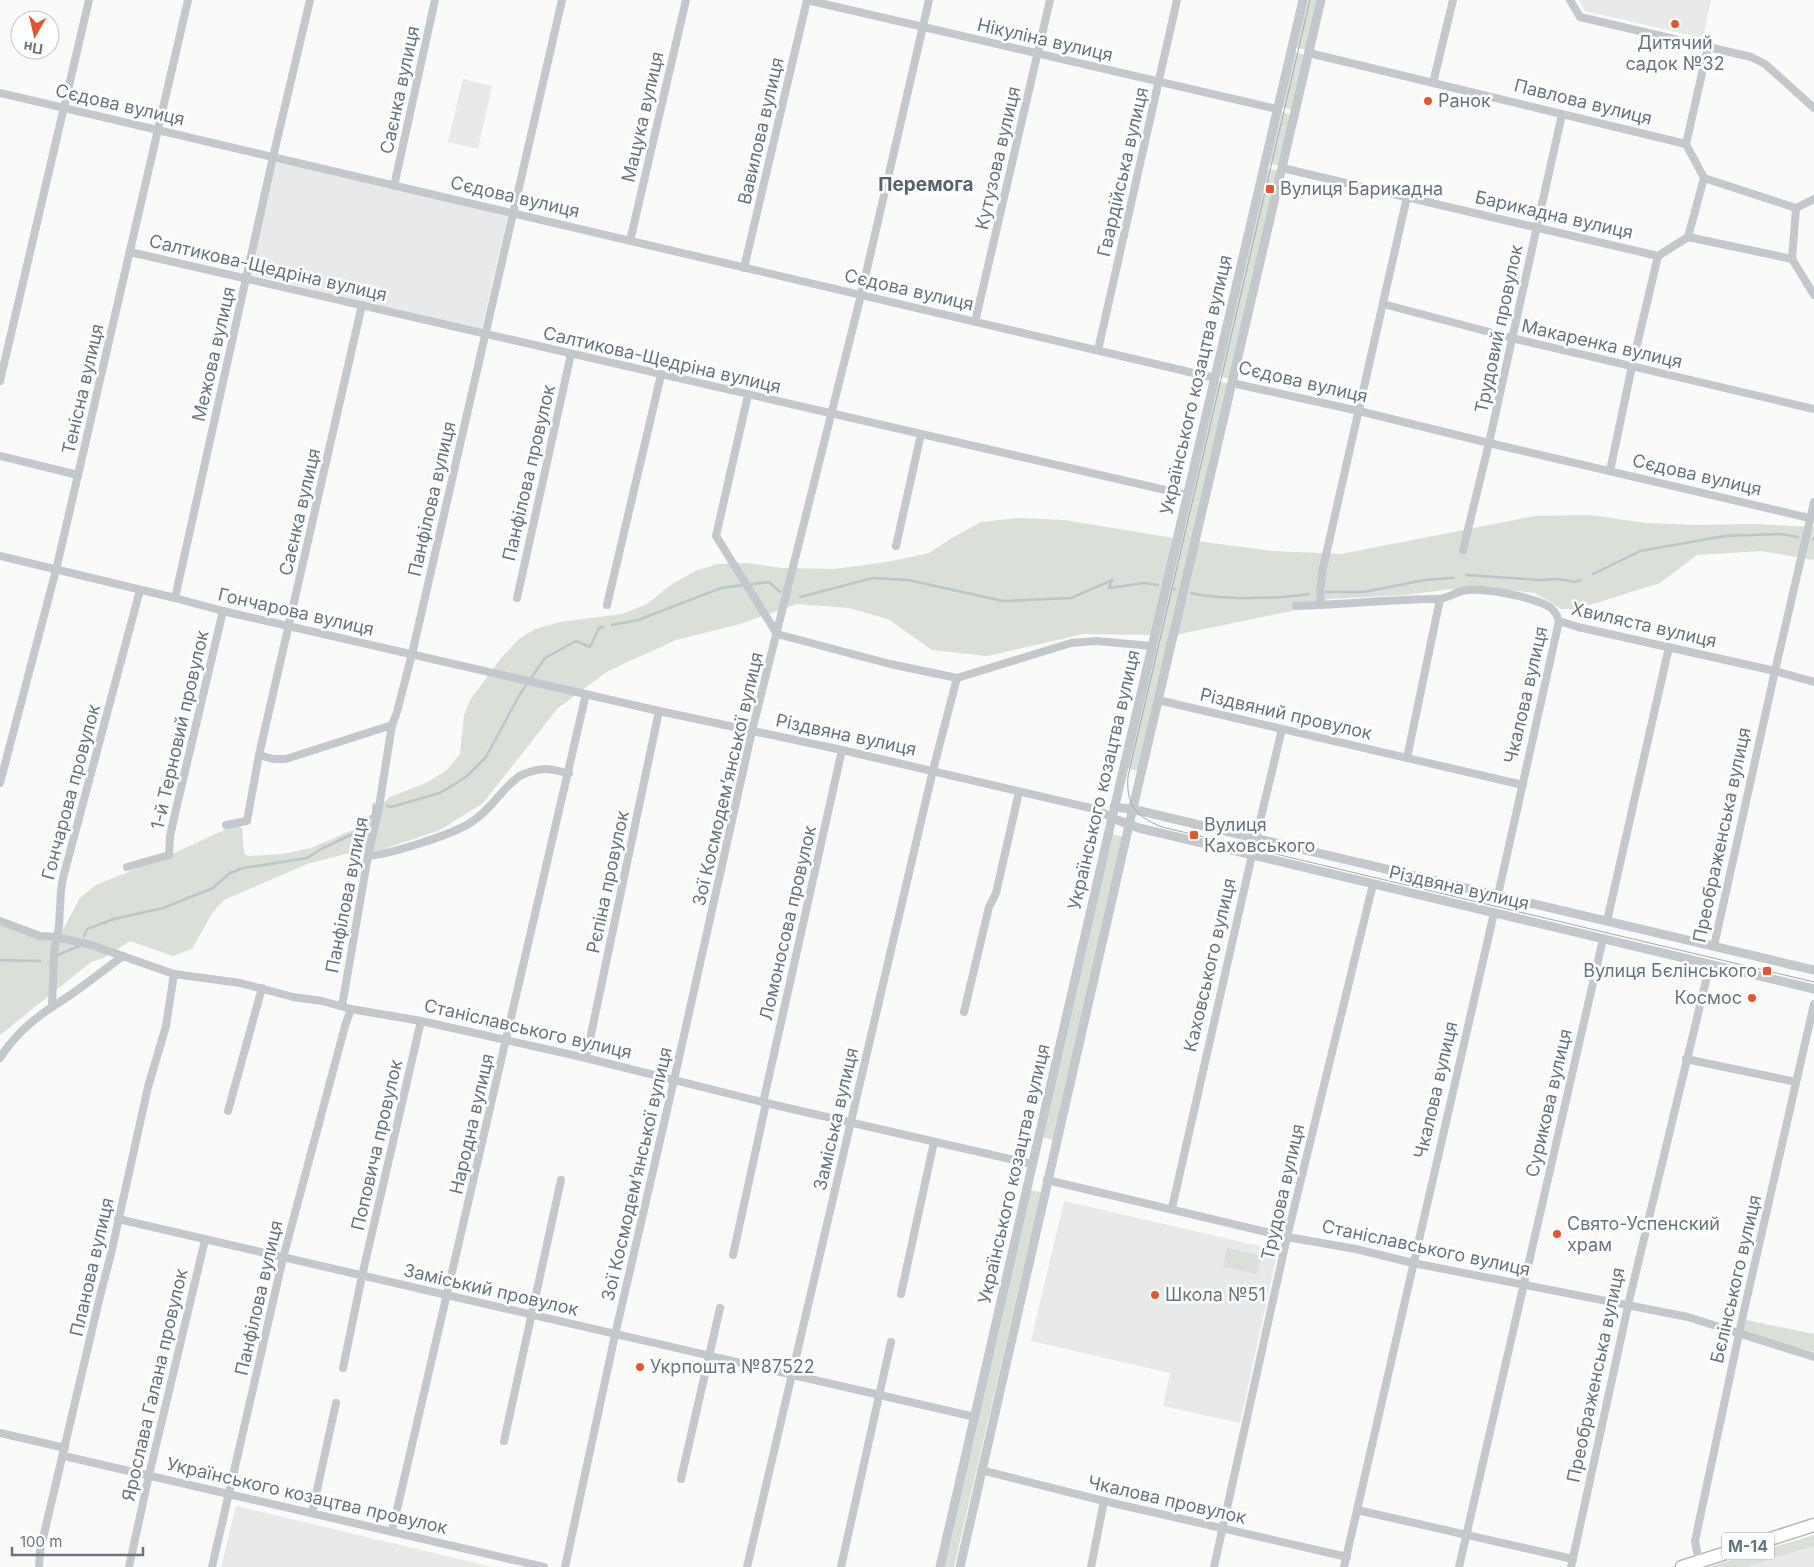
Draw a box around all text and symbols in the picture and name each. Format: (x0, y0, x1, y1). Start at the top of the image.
north arrow (10, 10, 60, 60)
street label: Нікуліна вулиця (975, 14, 1115, 65)
marker: Дитячий садок №32 (1669, 18, 1681, 30)
street label: Саєнка вулиця (376, 24, 423, 156)
place label: Дитячий садок №32 (1625, 32, 1725, 74)
text: Пн (22, 39, 44, 58)
street label: Мацука вулиця (617, 50, 668, 184)
street label: Вавилова вулиця (733, 55, 788, 207)
street label: Павлова вулиця (1512, 74, 1654, 129)
street label: Сєдова вулиця (53, 79, 187, 130)
street label: Кутузова вулиця (971, 84, 1024, 232)
street label: Гвардійська вулиця (1093, 85, 1152, 259)
place label: Ранок (1438, 90, 1491, 111)
marker: Ранок (1422, 95, 1434, 107)
street label: Сєдова вулиця (448, 171, 582, 222)
district label: Перемога (878, 173, 974, 196)
place label: Вулиця Барикадна (1280, 178, 1443, 199)
marker: Вулиця Барикадна (1264, 183, 1276, 195)
street label: Барикадна вулиця (1473, 186, 1635, 243)
street label: Салтикова-Щедріна вулиця (147, 230, 389, 305)
street label: Трудовий провулок (1470, 242, 1527, 415)
street label: Українського козацтва вулиця (1155, 253, 1236, 517)
street label: Сєдова вулиця (842, 264, 976, 315)
street label: Межова вулиця (188, 284, 239, 423)
street label: Макаренка вулиця (1520, 315, 1685, 372)
street label: Тенісна вулиця (57, 322, 108, 456)
street label: Салтикова-Щедріна вулиця (541, 322, 783, 397)
street label: Сєдова вулиця (1236, 356, 1370, 407)
street label: Панфілова провулок (498, 383, 559, 563)
street label: Панфілова вулиця (403, 419, 460, 579)
street label: Саєнка вулиця (275, 446, 324, 578)
street label: Сєдова вулиця (1630, 449, 1764, 500)
street label: Гончарова вулиця (216, 583, 376, 640)
street label: Хвиляста вулиця (1569, 598, 1719, 651)
street label: Чкалова вулиця (1500, 624, 1552, 766)
street label: 1-й Терновий провулок (146, 628, 213, 832)
street label: Українського козацтва вулиця (1063, 648, 1144, 912)
street label: Зої Космодем’янської вулиця (688, 650, 767, 908)
street label: Різдвяний провулок (1198, 683, 1374, 744)
street label: Гончарова провулок (37, 702, 104, 882)
street label: Різдвяна вулиця (774, 709, 918, 760)
street label: Преображенська вулиця (1688, 725, 1755, 944)
street label: Рєпіна провулок (582, 809, 633, 955)
place label: Вулиця Каховського (1204, 814, 1315, 856)
street label: Панфілова вулиця (321, 815, 372, 975)
street label: Ломоносова провулок (755, 823, 820, 1022)
marker: Вулиця Каховського (1188, 829, 1200, 841)
street label: Різдвяна вулиця (1387, 861, 1531, 914)
street label: Каховського вулиця (1179, 876, 1240, 1054)
place label: Вулиця Бєлінського (1583, 960, 1757, 981)
marker: Вулиця Бєлінського (1761, 965, 1773, 977)
place label: Космос (1675, 987, 1742, 1008)
marker: Космос (1746, 992, 1758, 1004)
street label: Станіславського вулиця (422, 994, 634, 1063)
street label: Чкалова вулиця (1410, 1019, 1462, 1161)
street label: Сурикова вулиця (1521, 1027, 1576, 1179)
street label: Українського козацтва вулиця (973, 1042, 1054, 1306)
street label: Зої Космодем’янської вулиця (597, 1045, 676, 1303)
street label: Заміська вулиця (809, 1045, 862, 1192)
street label: Народна вулиця (445, 1052, 498, 1196)
street label: Поповича провулок (347, 1057, 406, 1232)
street label: Трудова вулиця (1257, 1122, 1308, 1262)
street label: Бєлінського вулиця (1706, 1193, 1765, 1365)
street label: Планова вулиця (65, 1195, 118, 1338)
place label: Свято-Успенский храм (1567, 1213, 1720, 1255)
street label: Станіславського вулиця (1320, 1215, 1532, 1280)
street label: Панфілова вулиця (230, 1218, 287, 1378)
marker: Свято-Успенский храм (1551, 1228, 1563, 1240)
street label: Заміський провулок (402, 1259, 581, 1320)
street label: Преображенська вулиця (1562, 1265, 1629, 1484)
street label: Ярослава Галана провулок (118, 1266, 192, 1503)
place label: Школа №51 (1165, 1284, 1266, 1305)
marker: Школа №51 (1149, 1289, 1161, 1301)
place label: Укрпошта №87522 (650, 1356, 815, 1377)
marker: Укрпошта №87522 (634, 1361, 646, 1373)
street label: Українського козацтва провулок (165, 1453, 450, 1538)
street label: Чкалова провулок (1086, 1471, 1248, 1528)
scale bar (12, 1524, 144, 1556)
text: 100 m (20, 1532, 62, 1551)
road number: М-14 (1722, 1532, 1774, 1560)

